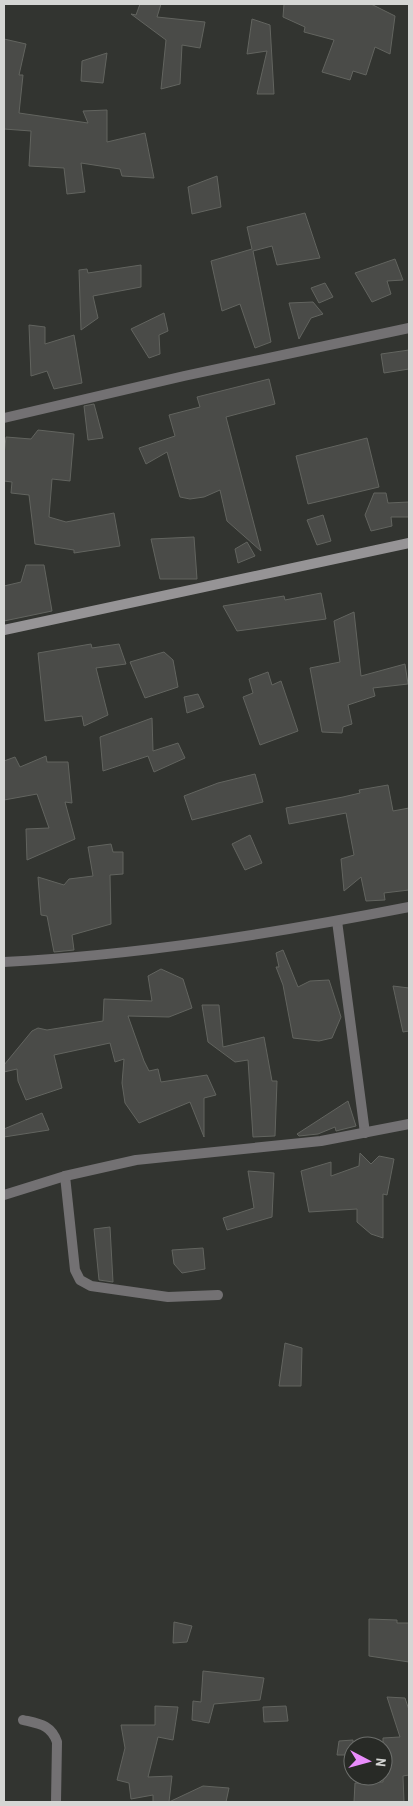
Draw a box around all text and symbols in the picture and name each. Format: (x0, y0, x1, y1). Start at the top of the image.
north arrow (343, 1736, 393, 1786)
text: N (372, 1757, 390, 1767)

